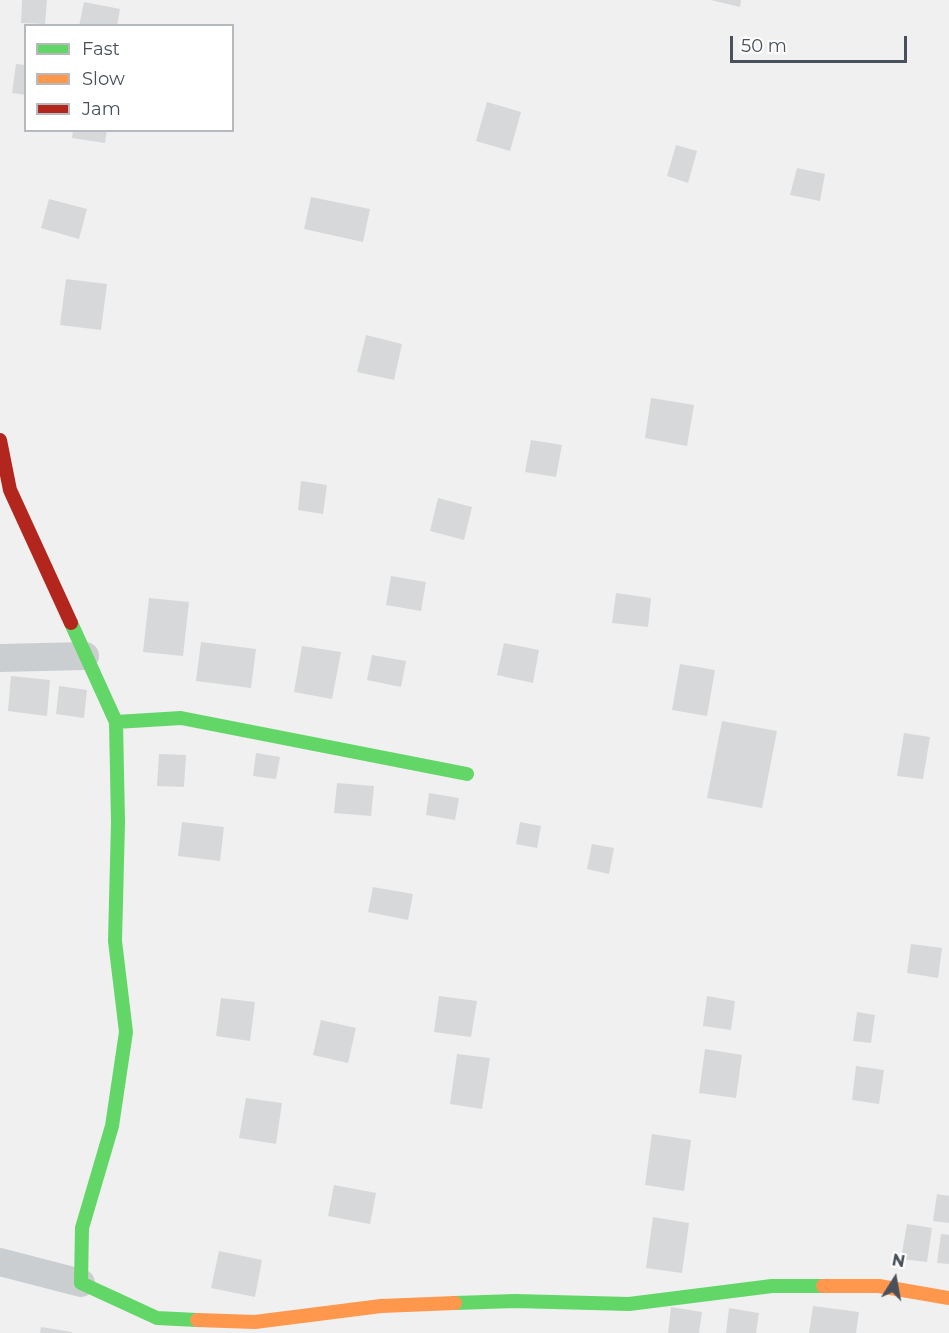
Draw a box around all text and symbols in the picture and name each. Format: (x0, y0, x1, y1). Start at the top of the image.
legend (24, 24, 234, 132)
scale bar (733, 24, 910, 62)
text: 50 m (741, 35, 787, 57)
text: Fast (82, 38, 120, 60)
text: Slow (82, 68, 125, 90)
text: Jam (82, 98, 121, 120)
north arrow (865, 1249, 925, 1309)
text: N (890, 1250, 907, 1271)

